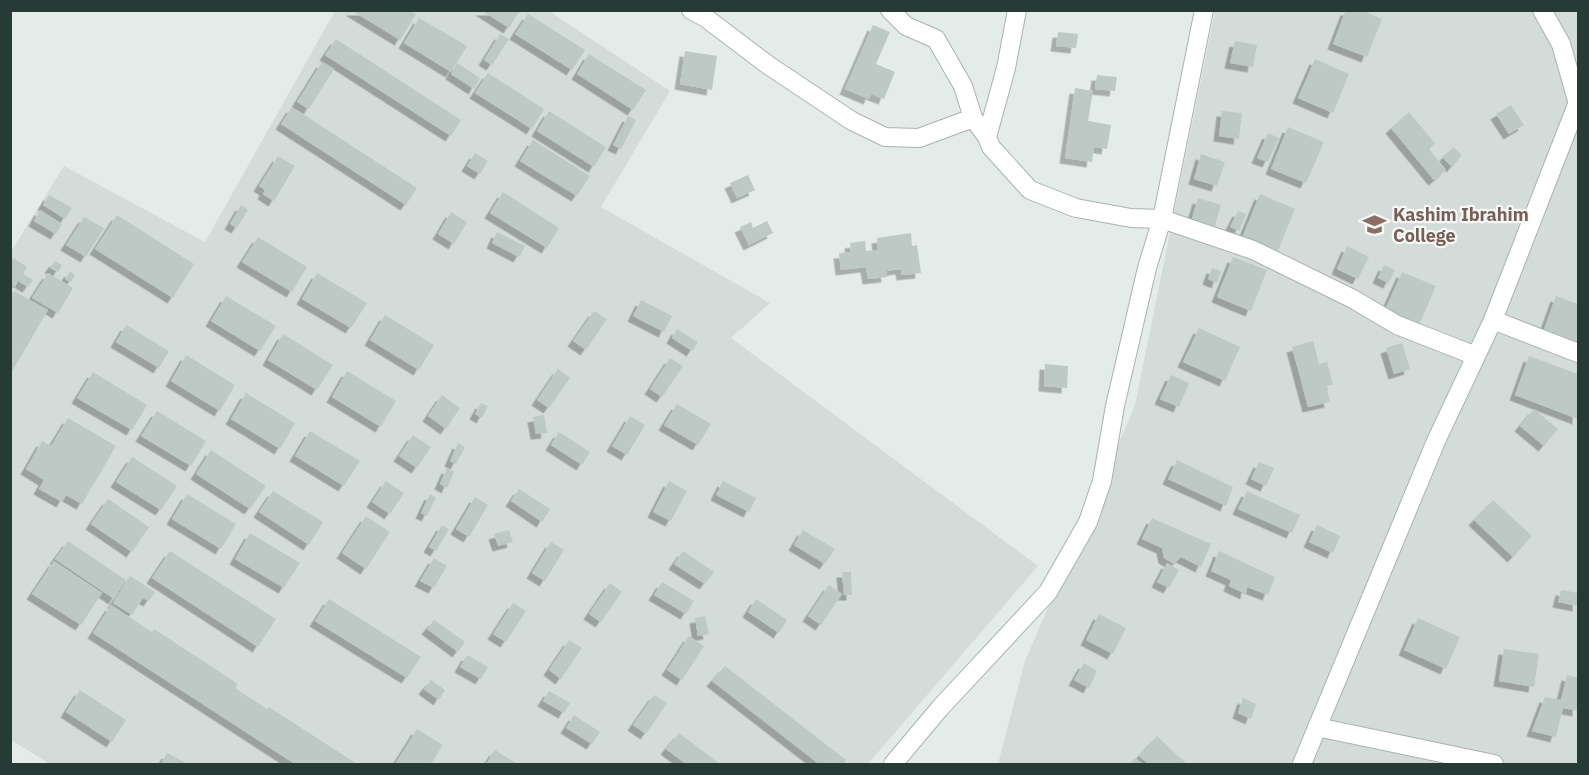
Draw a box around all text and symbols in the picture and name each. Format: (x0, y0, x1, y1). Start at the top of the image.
place label: Kashim Ibrahim College (1393, 203, 1529, 247)
school or university icon: Kashim Ibrahim College (1362, 211, 1388, 237)

